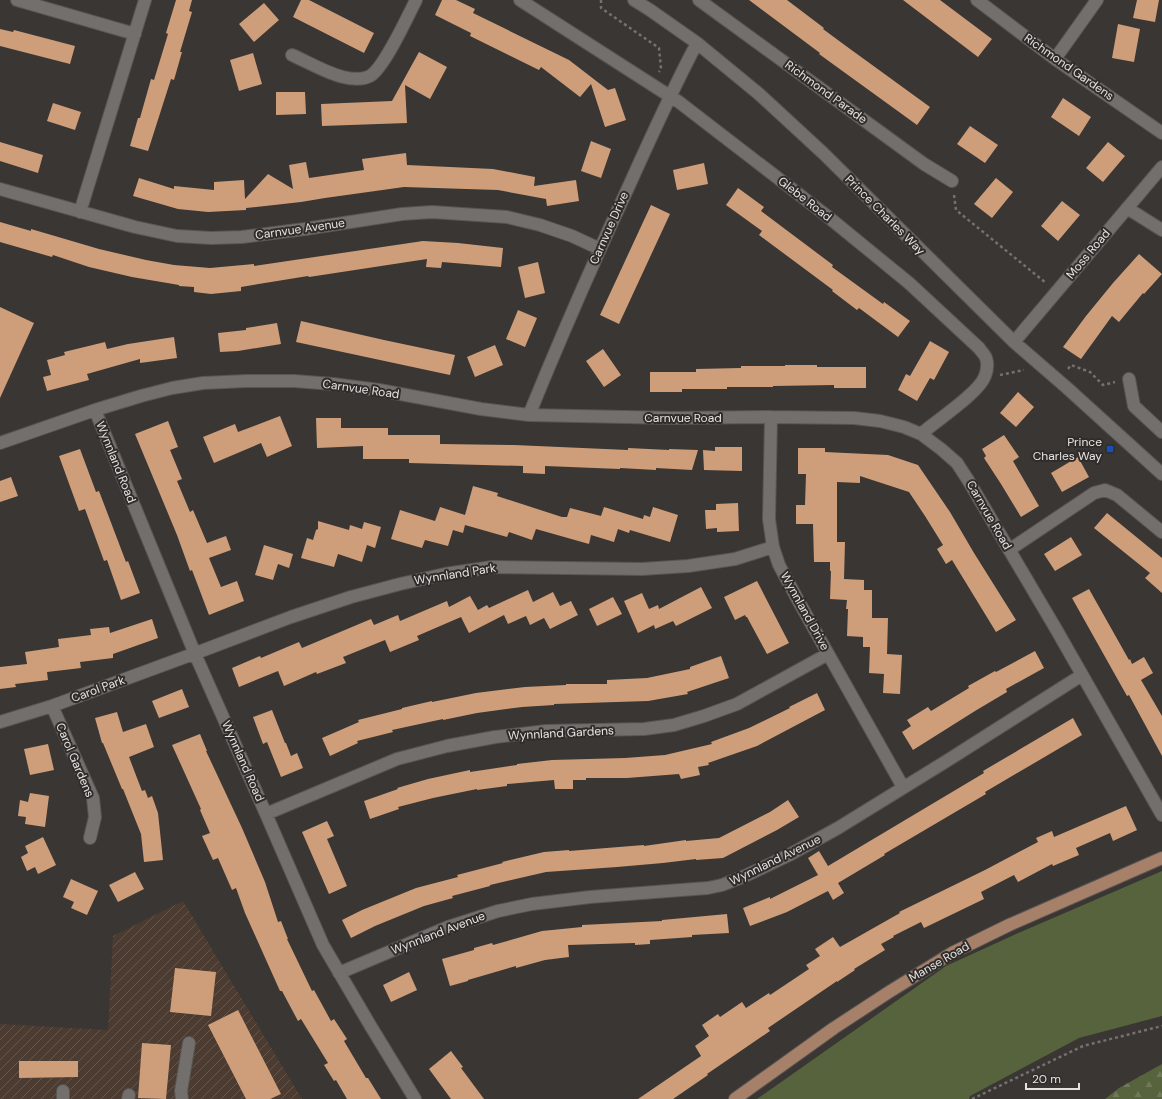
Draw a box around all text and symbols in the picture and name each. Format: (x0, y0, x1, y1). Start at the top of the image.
street label: Richmond Gardens (1021, 30, 1117, 104)
street label: Richmond Parade (782, 57, 870, 127)
street label: Prince Charles Way (841, 171, 929, 259)
street label: Glebe Road (775, 173, 835, 225)
street label: Carnvue Drive (586, 189, 632, 267)
street label: Carnvue Avenue (254, 215, 346, 243)
street label: Moss Road (1062, 226, 1114, 282)
street label: Carnvue Road (322, 376, 400, 402)
street label: Carnvue Road (644, 410, 722, 426)
street label: Wynnland Road (92, 419, 140, 505)
place label: Prince Charles Way (1033, 434, 1102, 464)
marker: Prince Charles Way (1105, 444, 1115, 454)
street label: Carnvue Road (963, 477, 1015, 553)
street label: Wynnland Park (413, 560, 497, 588)
street label: Wynnland Drive (777, 569, 833, 653)
street label: Carol Park (69, 672, 127, 706)
street label: Wynnland Road (218, 718, 268, 804)
street label: Carol Gardens (52, 720, 98, 800)
street label: Wynnland Gardens (508, 722, 614, 744)
street label: Wynnland Avenue (727, 831, 823, 889)
street label: Wynnland Avenue (389, 908, 488, 958)
street label: Manse Road (906, 938, 972, 986)
scale bar (1026, 1065, 1079, 1091)
text: 20 m (1032, 1071, 1061, 1087)

